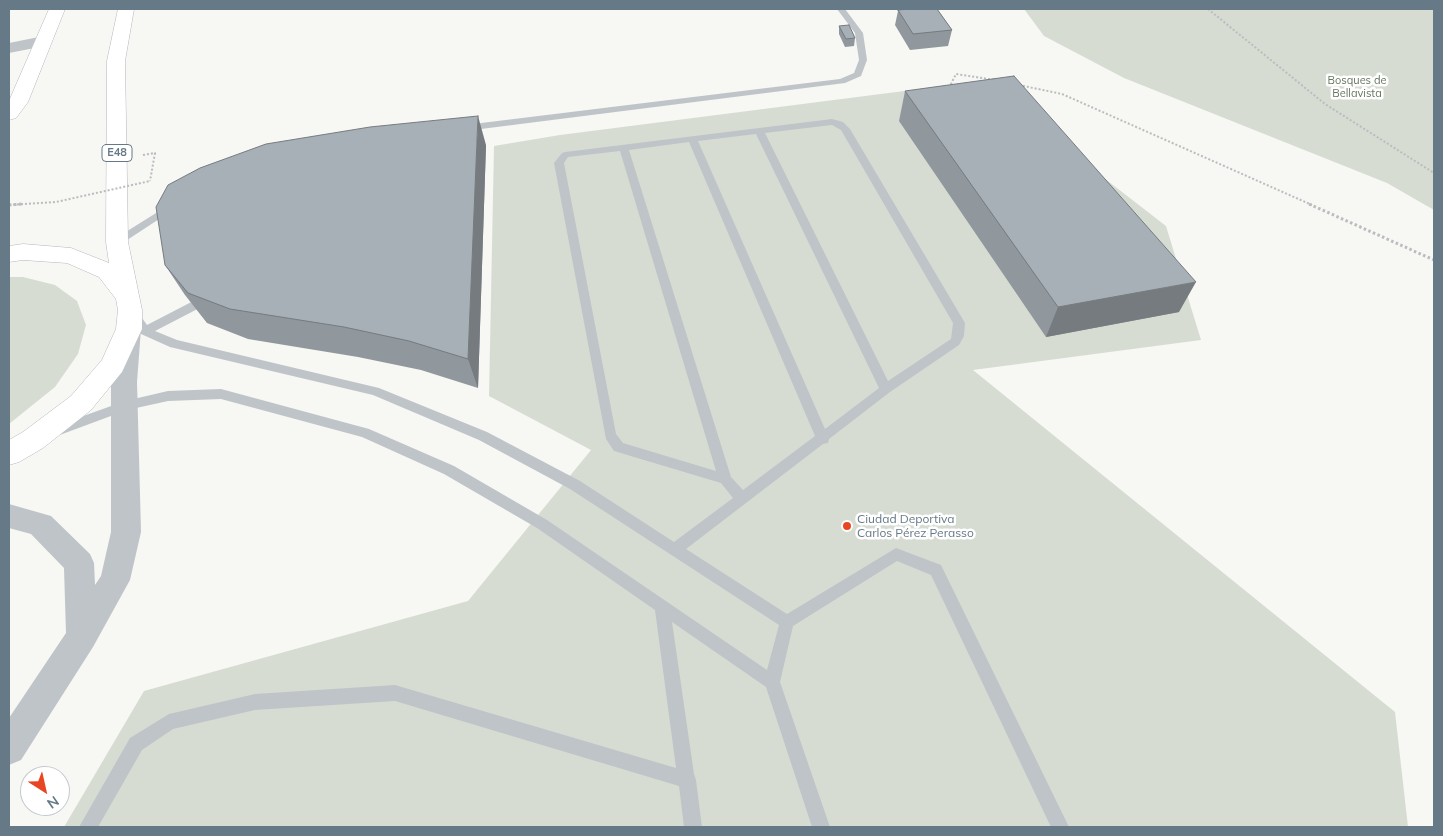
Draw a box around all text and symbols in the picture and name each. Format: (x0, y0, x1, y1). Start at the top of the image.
park label: Bosques de Bellavista (1327, 74, 1387, 100)
road number: E48 (102, 144, 132, 162)
place label: Ciudad Deportiva Carlos Pérez Perasso (857, 512, 974, 540)
marker: Ciudad Deportiva Carlos Pérez Perasso (841, 520, 853, 532)
north arrow (20, 766, 70, 816)
text: N (44, 792, 63, 813)

